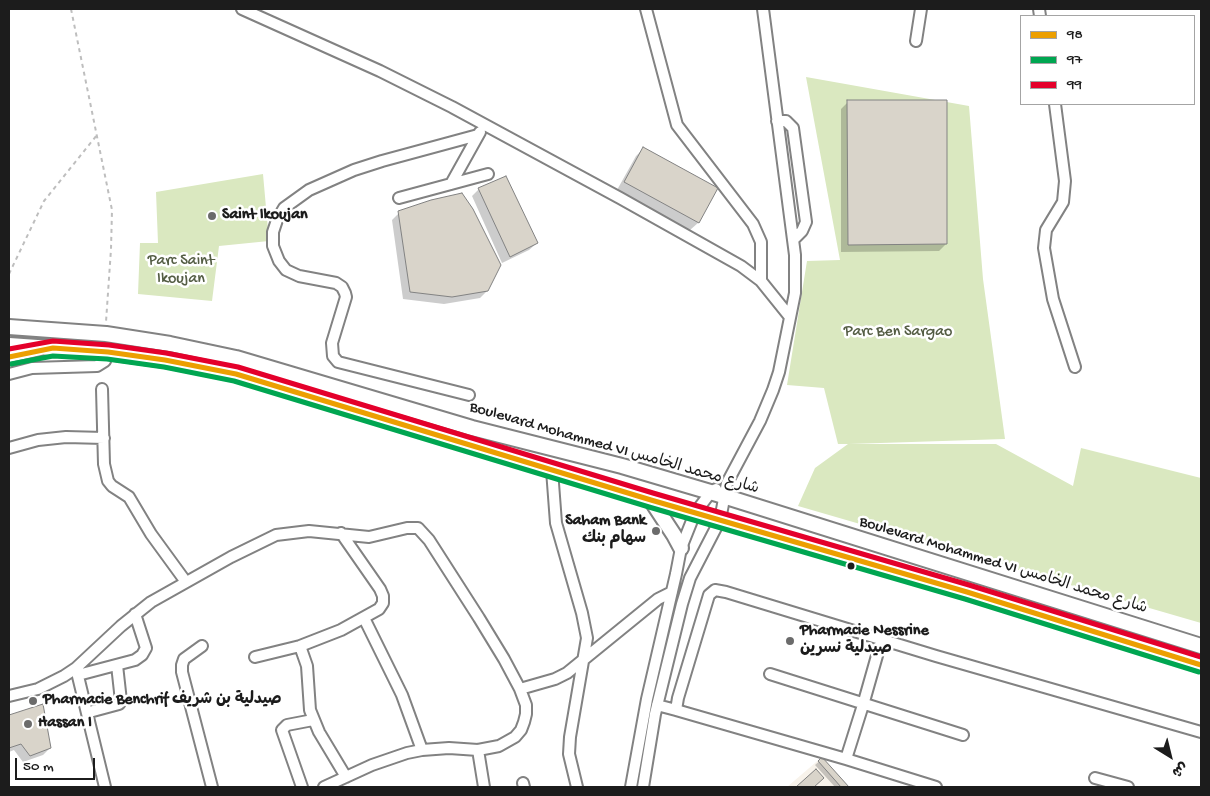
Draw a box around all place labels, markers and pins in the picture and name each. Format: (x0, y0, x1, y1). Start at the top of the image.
place label: Saint Ikoujan (222, 206, 308, 226)
marker: Saint Ikoujan (206, 210, 218, 222)
place label: Saham Bank سهام بنك (565, 512, 646, 550)
marker: Saham Bank سهام بنك (650, 525, 662, 537)
unlabelled marker (846, 561, 856, 571)
place label: Pharmacie Nessrine صيدلية نسرين (800, 622, 929, 660)
marker: Pharmacie Nessrine صيدلية نسرين (784, 635, 796, 647)
place label: Pharmacie Benchrif صيدلية بن شريف (43, 691, 282, 711)
marker: Pharmacie Benchrif صيدلية بن شريف (27, 695, 39, 707)
place label: Hassan I (38, 714, 92, 734)
marker: Hassan I (22, 718, 34, 730)

